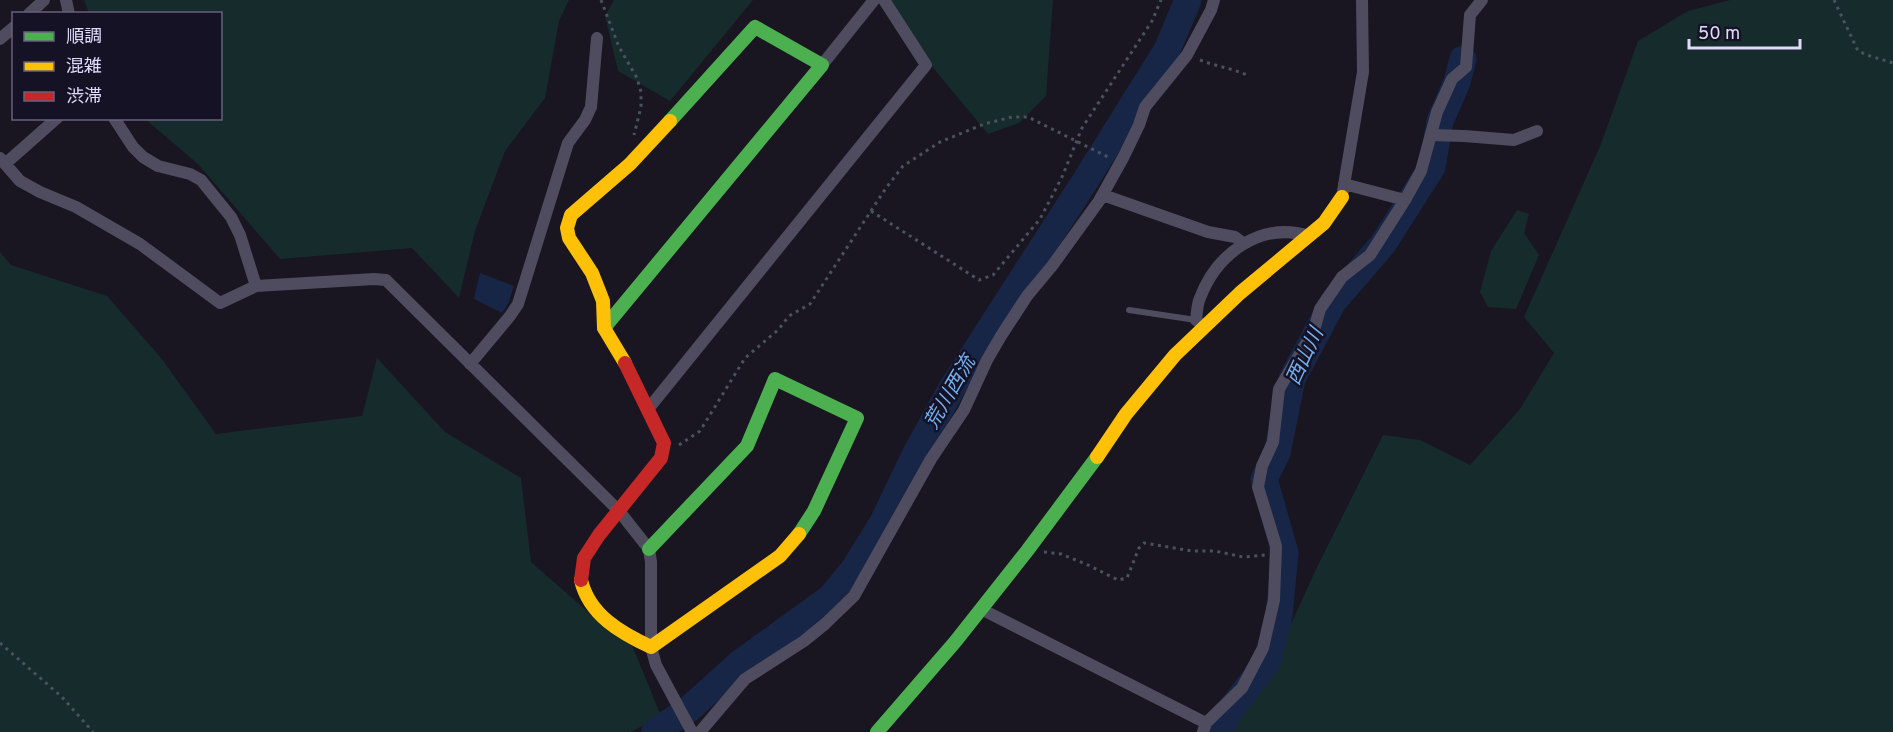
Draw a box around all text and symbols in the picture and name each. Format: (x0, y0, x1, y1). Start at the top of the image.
legend (12, 12, 222, 120)
scale bar (1689, 12, 1800, 50)
text: 50 m (1698, 23, 1740, 46)
text: 順調 (66, 26, 102, 49)
text: 混雑 (66, 56, 102, 79)
text: 渋滞 (66, 86, 102, 109)
water label: 西山川 (1282, 323, 1331, 390)
water label: 荒川西流 (920, 349, 984, 434)

